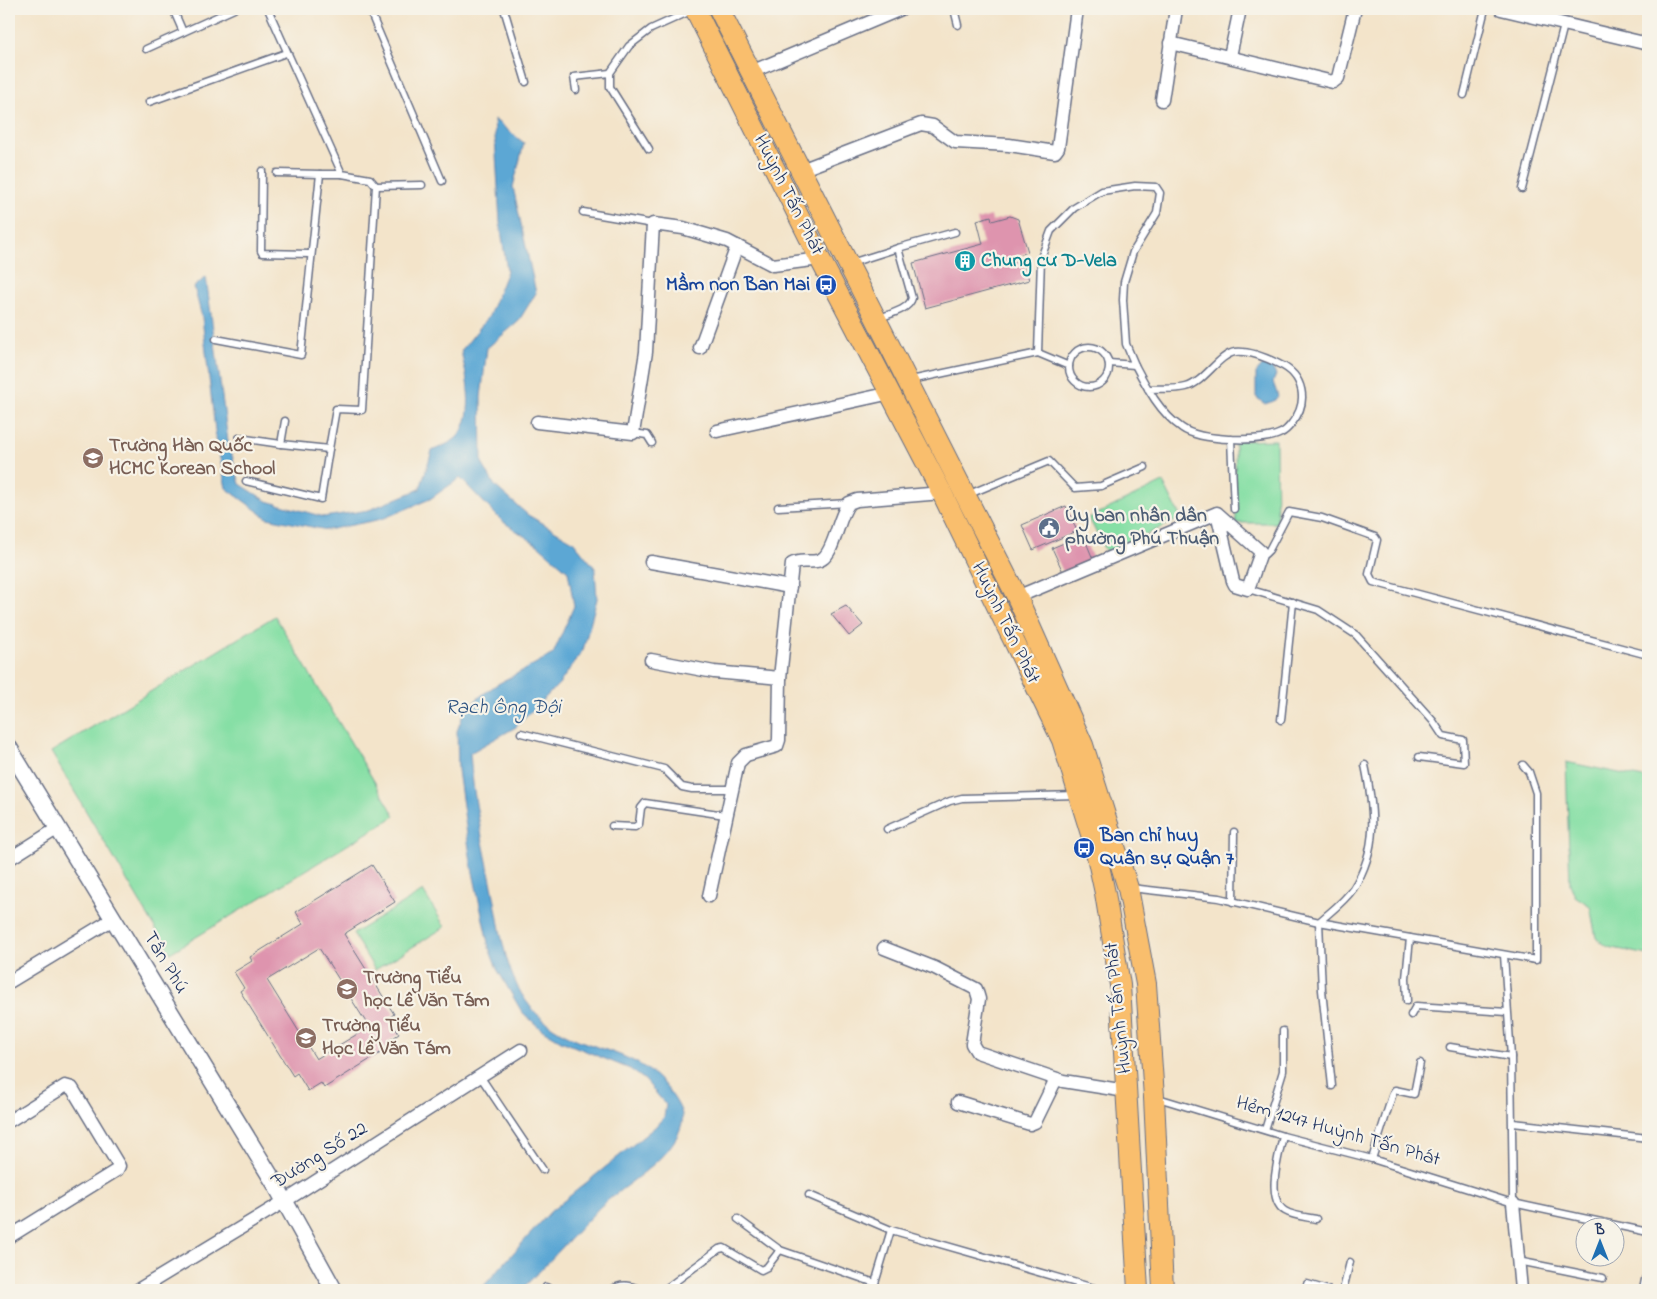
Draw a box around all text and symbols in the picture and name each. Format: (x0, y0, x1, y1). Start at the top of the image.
street label: Huỳnh Tấn Phát (745, 129, 831, 261)
place label: Chung cư D-Vela (981, 247, 1117, 277)
building icon: Chung cư D-Vela (953, 249, 977, 273)
place label: Mầm non Ban Mai (666, 271, 810, 300)
bus stop icon: Mầm non Ban Mai (814, 273, 838, 297)
place label: Trường Hàn Quốc HCMC Korean School (109, 432, 275, 484)
school or university icon: Trường Hàn Quốc HCMC Korean School (81, 446, 105, 470)
place label: Ủy ban nhân dân phường Phú Thuận (1065, 502, 1219, 555)
public building icon: Ủy ban nhân dân phường Phú Thuận (1037, 516, 1061, 540)
street label: Huỳnh Tấn Phát (963, 557, 1047, 689)
water label: Rạch Ông Đội (445, 693, 563, 724)
place label: Ban chỉ huy Quân sự Quận 7 (1099, 822, 1235, 874)
bus stop icon: Ban chỉ huy Quân sự Quận 7 (1072, 836, 1096, 860)
street label: Tân Phú (135, 926, 195, 1000)
street label: Huỳnh Tấn Phát (1098, 940, 1140, 1075)
place label: Trường Tiểu học Lê Văn Tám (363, 964, 490, 1016)
school or university icon: Trường Tiểu học Lê Văn Tám (335, 977, 359, 1001)
place label: Trường Tiểu Học Lê Văn Tám (322, 1012, 451, 1064)
school or university icon: Trường Tiểu Học Lê Văn Tám (294, 1026, 318, 1050)
street label: Hẻm 1247 Huỳnh Tấn Phát (1232, 1089, 1444, 1175)
street label: Đường Số 22 (265, 1115, 374, 1198)
north arrow (1574, 1216, 1624, 1266)
text: B (1594, 1220, 1605, 1241)

